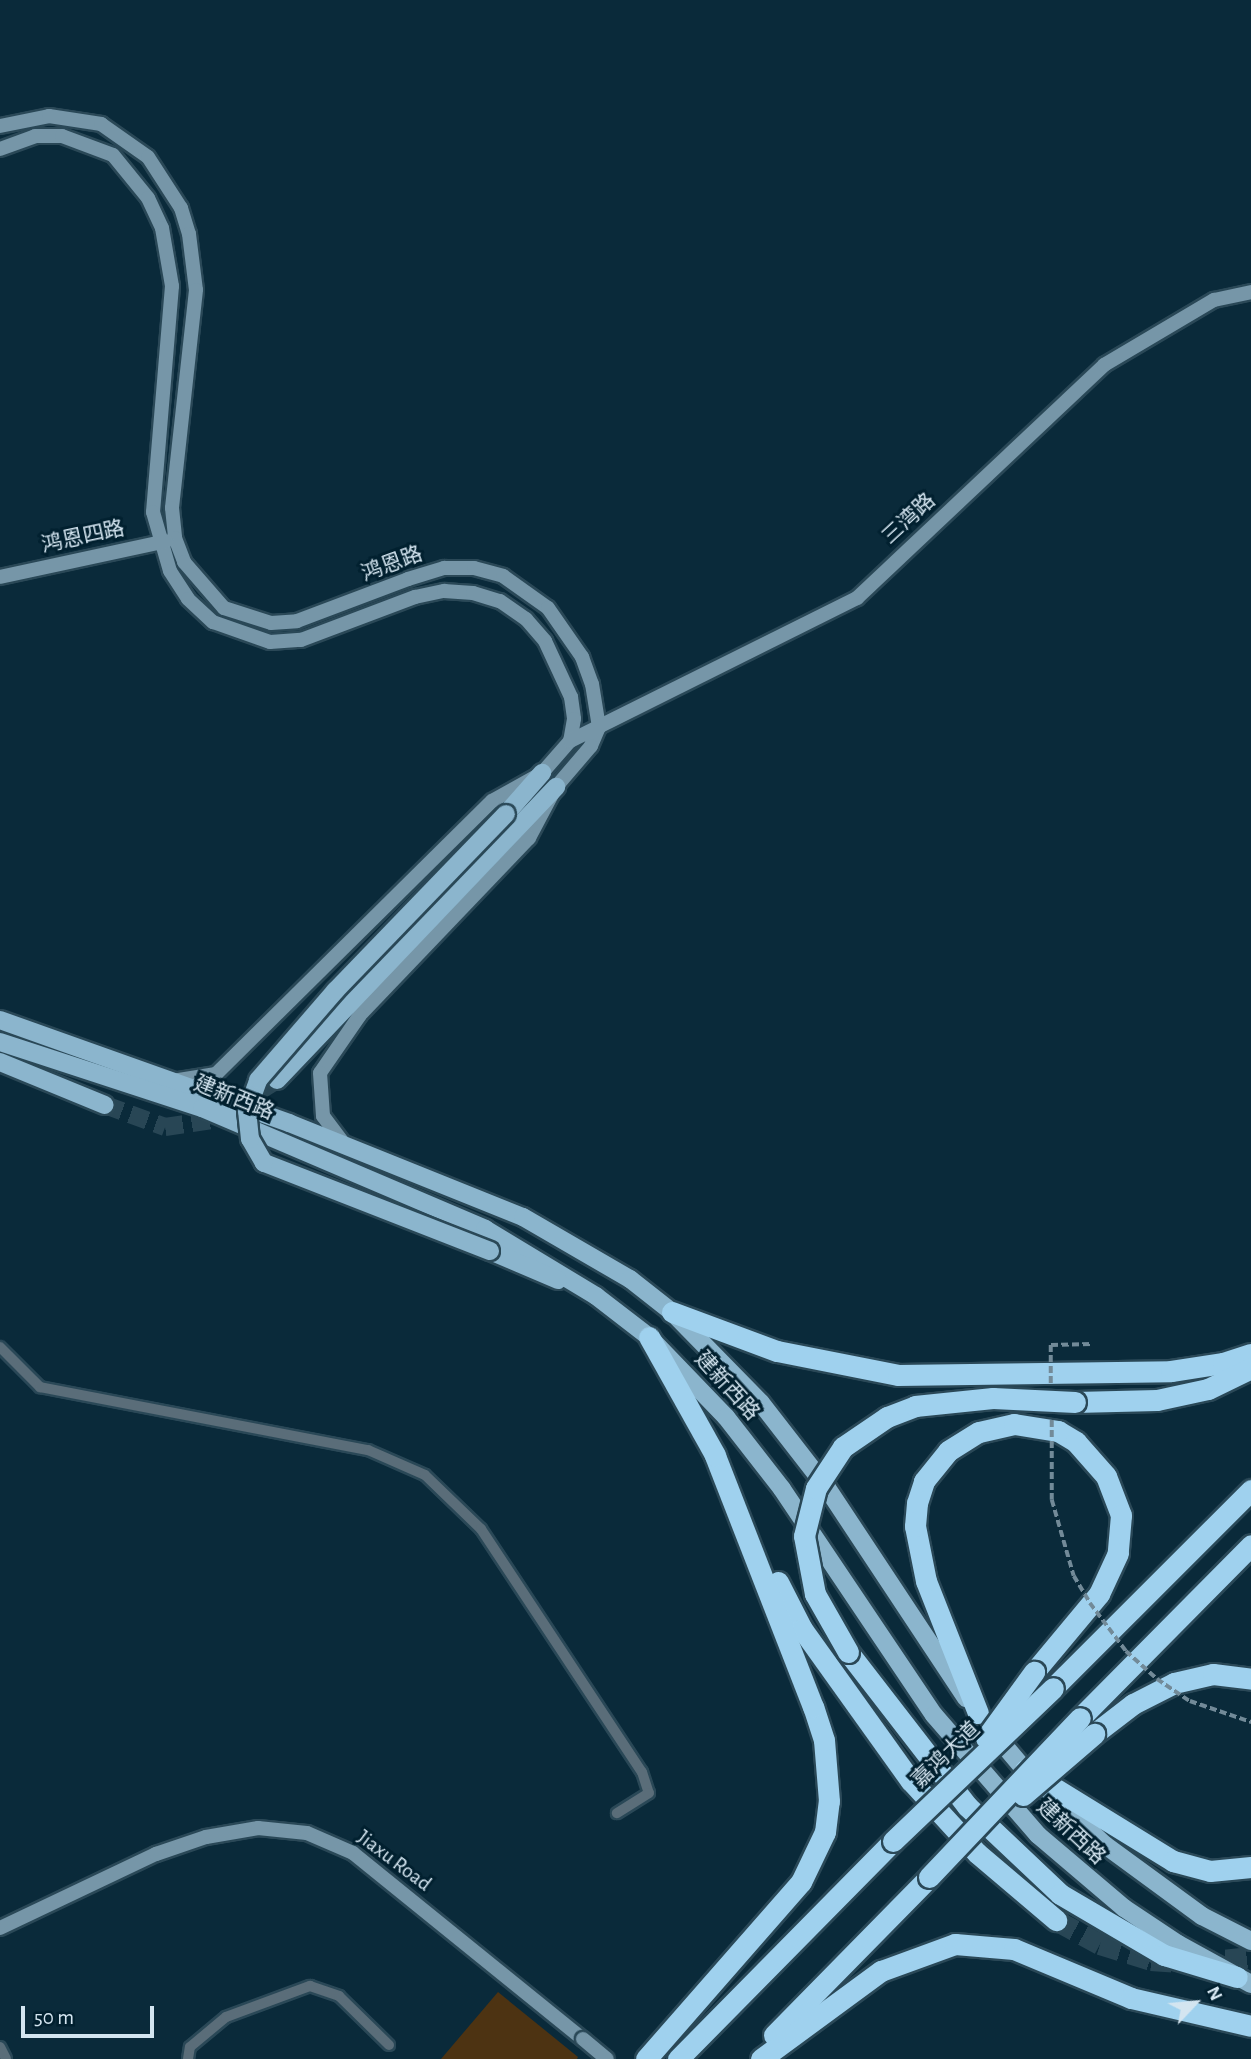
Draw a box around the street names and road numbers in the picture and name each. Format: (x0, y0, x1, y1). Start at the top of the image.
street label: 三湾路 (877, 488, 941, 550)
street label: 鸿恩四路 (39, 516, 127, 558)
street label: 鸿恩路 (358, 541, 426, 587)
street label: 建新西路 (190, 1071, 278, 1125)
street label: 建新西路 (690, 1346, 764, 1426)
street label: 嘉鸿大道 (907, 1717, 985, 1793)
street label: 建新西路 (1032, 1794, 1110, 1870)
street label: Jiaxu Road (352, 1825, 436, 1897)

